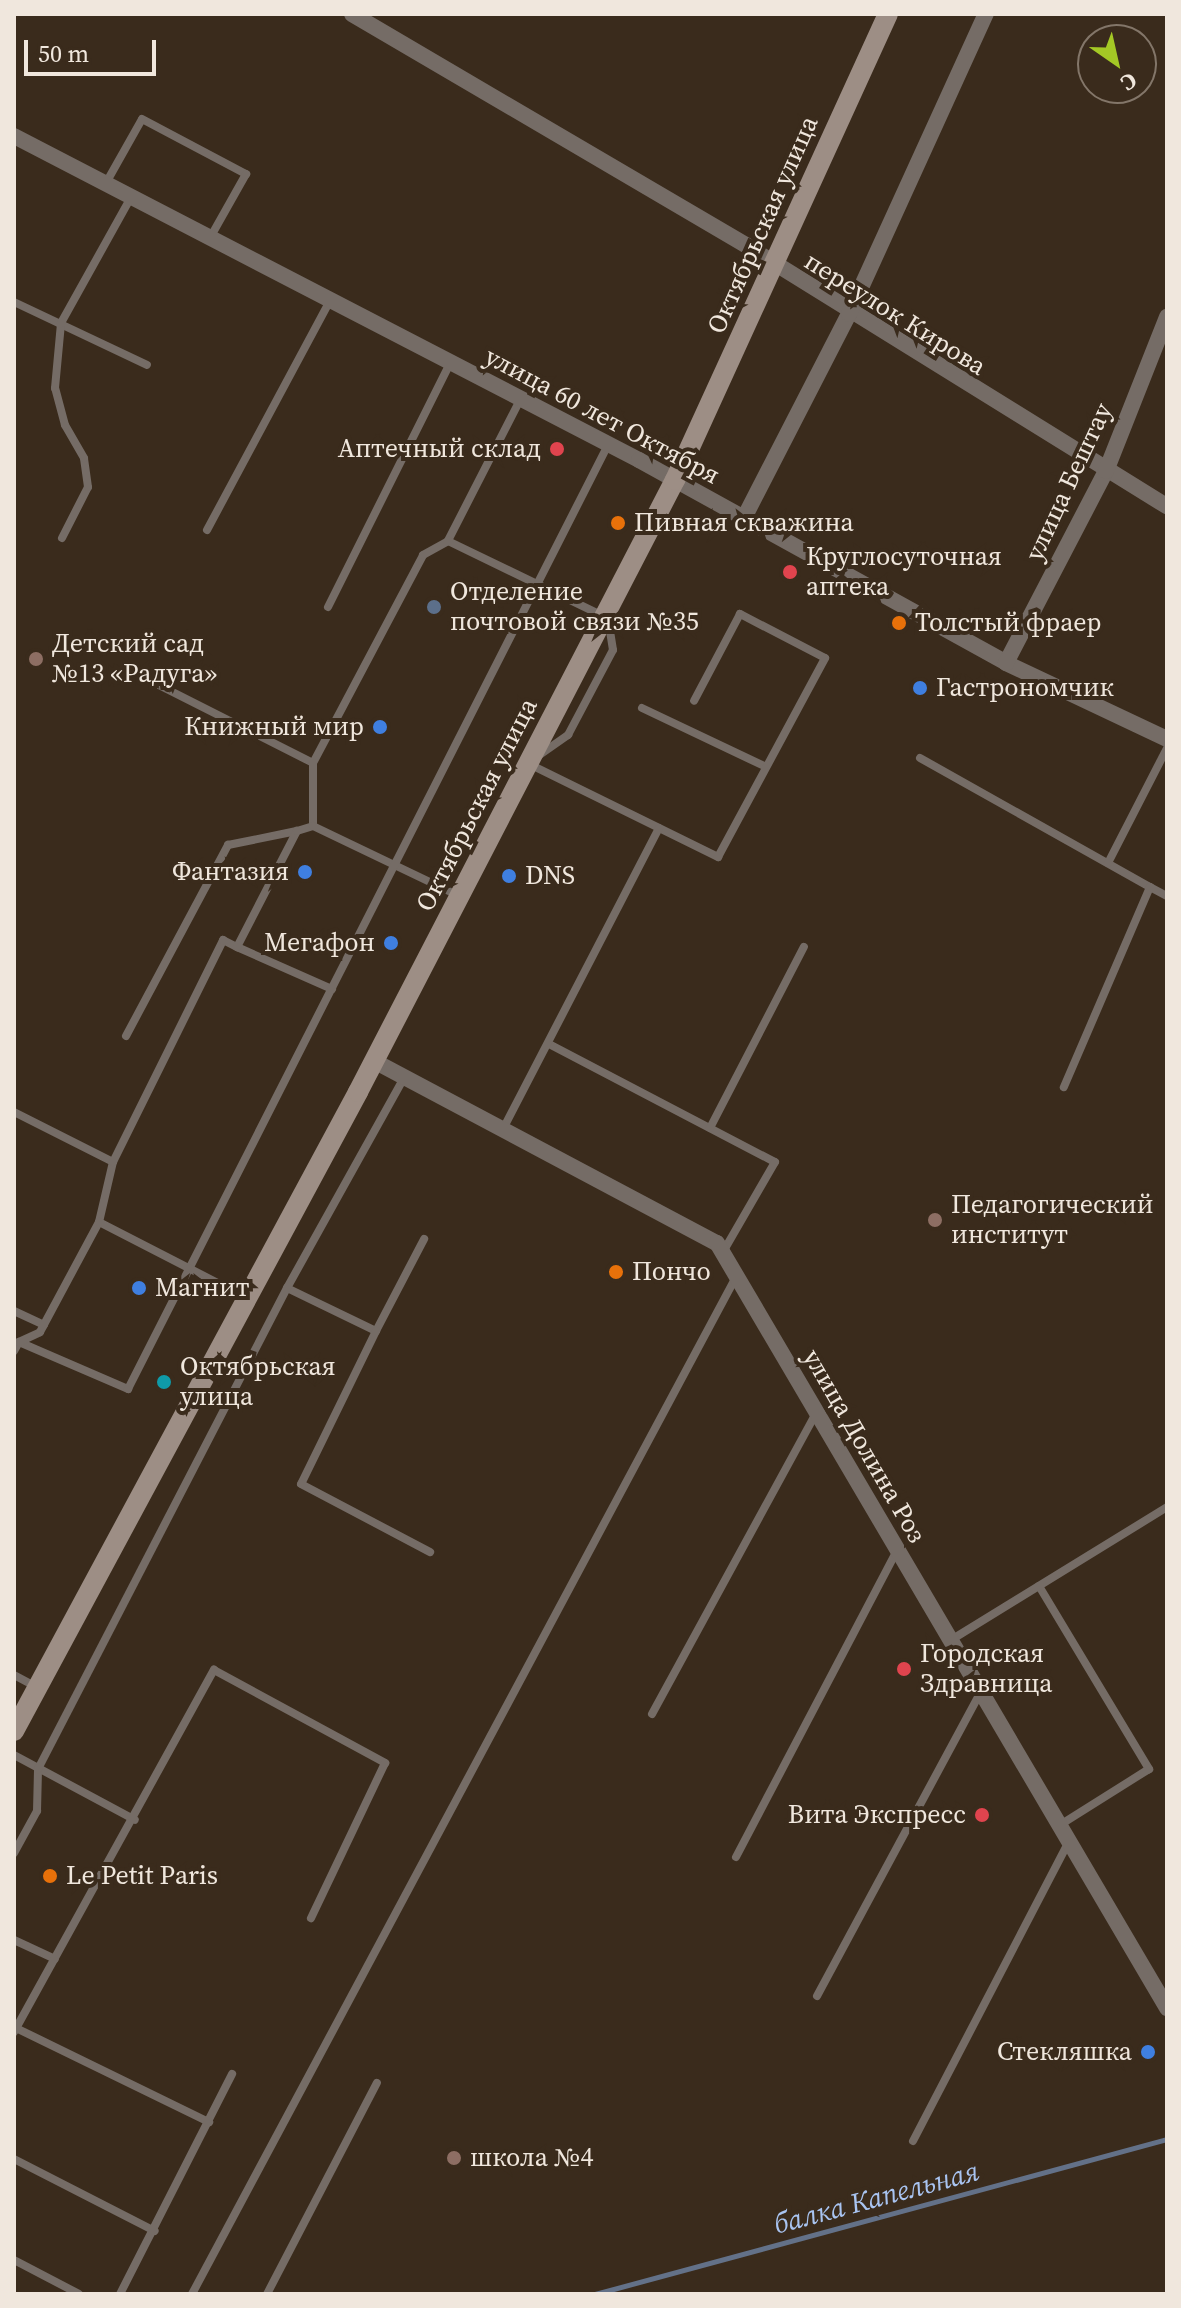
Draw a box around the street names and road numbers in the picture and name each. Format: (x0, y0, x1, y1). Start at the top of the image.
street label: Октябрьская улица (701, 111, 825, 339)
street label: переулок Кирова (798, 246, 992, 382)
street label: улица 60 лет Октября (479, 341, 725, 491)
street label: улица Бештау (1019, 398, 1119, 566)
street label: Октябрьская улица (410, 693, 544, 917)
street label: улица Долина Роз (796, 1344, 932, 1548)

